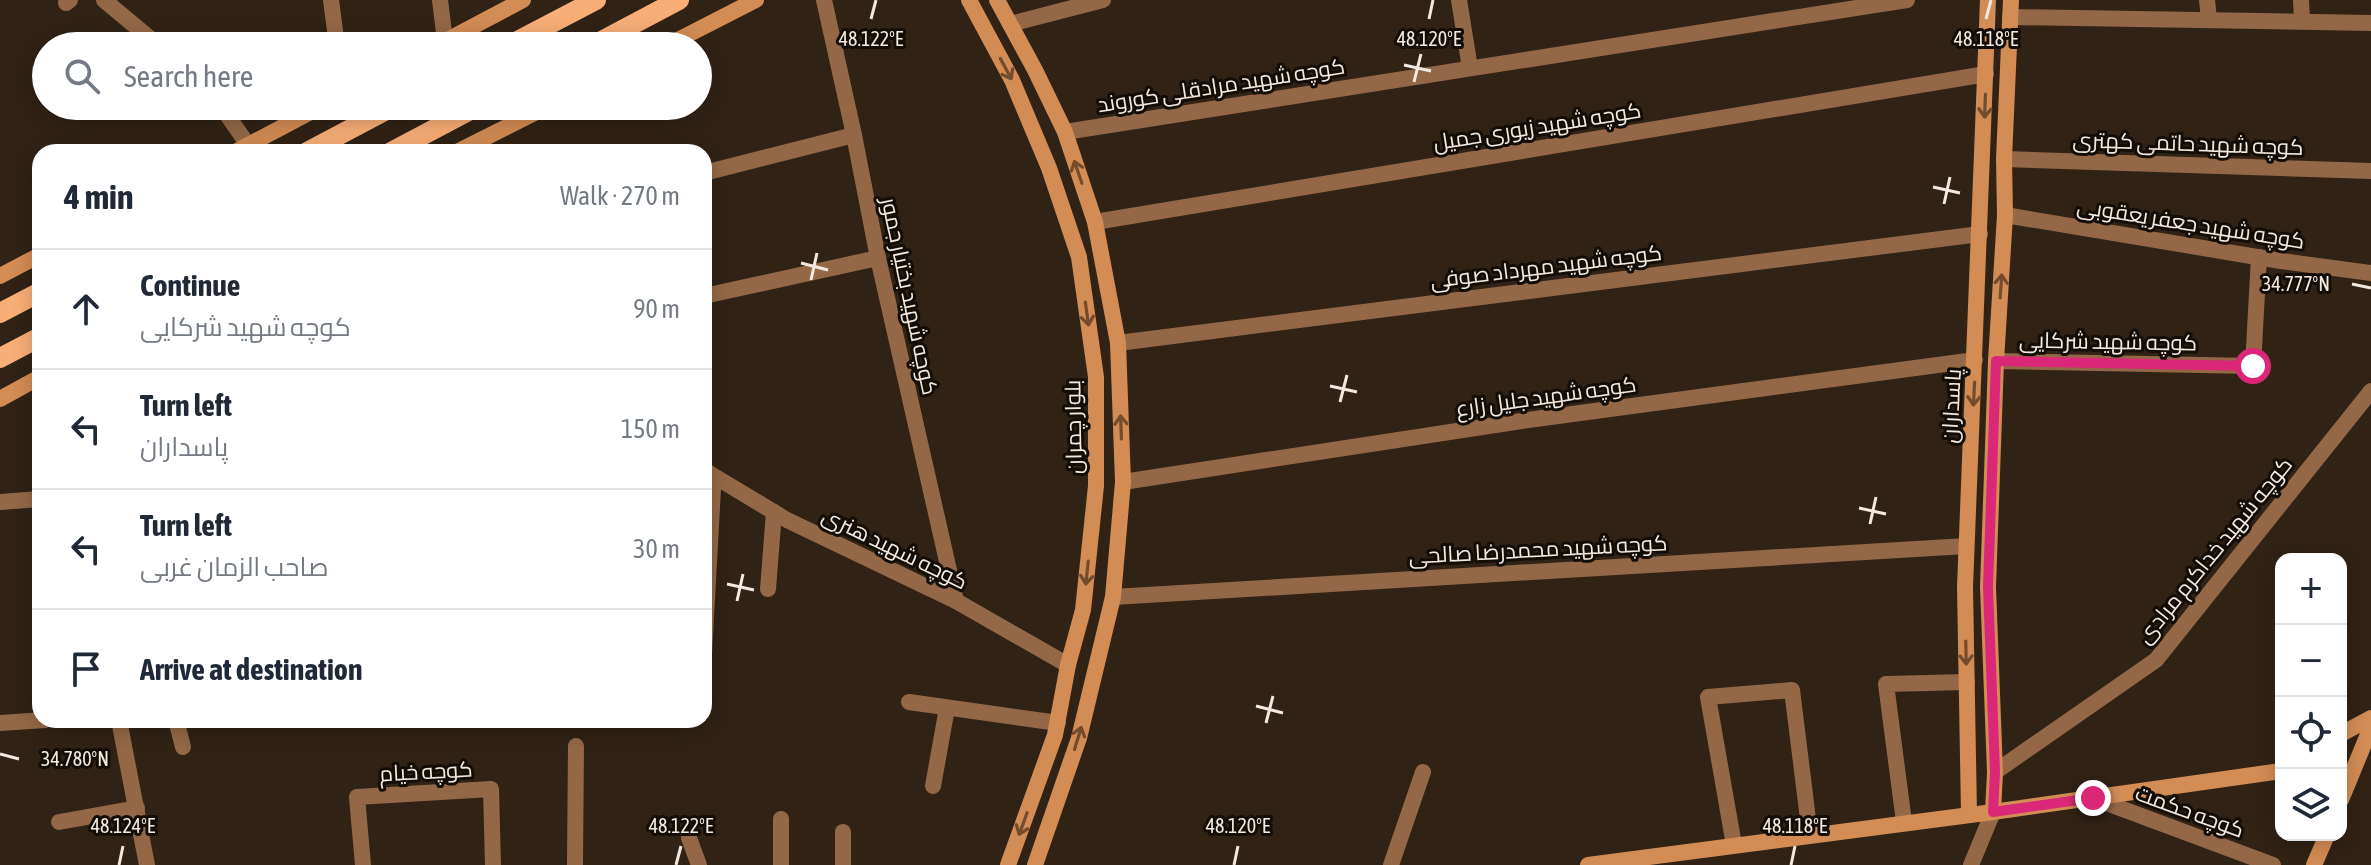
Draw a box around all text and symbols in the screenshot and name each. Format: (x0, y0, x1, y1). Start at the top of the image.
text: 48.122°E (839, 27, 904, 50)
text: 48.120°E (1397, 27, 1462, 50)
text: 48.118°E (1954, 27, 2019, 50)
search box (32, 32, 712, 120)
street label: کوچه شهید مرادقلی کوروند (1095, 53, 1347, 119)
icon: search (60, 54, 104, 98)
one-way arrow (998, 56, 1014, 80)
text: Search here (124, 59, 253, 93)
one-way arrow (1978, 92, 1993, 119)
street label: کوچه شهید زیوری جمیل (1431, 97, 1643, 157)
street label: کوچه شهید حاتمی کهتری (2072, 126, 2304, 162)
one-way arrow (1070, 160, 1085, 185)
text: 4 min (64, 177, 133, 216)
text: Walk · 270 m (560, 181, 680, 211)
street label: کوچه شهید جعفر یعقوبی (2075, 192, 2307, 256)
street label: کوچه شهید بختیار جمور (874, 193, 944, 398)
street label: کوچه شهید مهرداد صوفی (1429, 239, 1663, 295)
text: Continue (140, 268, 240, 302)
text: 34.777°N (2262, 272, 2330, 295)
one-way arrow (1994, 273, 2009, 300)
icon: ahead (64, 287, 108, 331)
text: 90 m (633, 294, 680, 324)
one-way arrow (1080, 301, 1095, 326)
text: کوچه شهید شرکایی (140, 312, 351, 342)
street label: کوچه شهید شرکایی (2019, 326, 2197, 358)
route start (2235, 348, 2271, 384)
street label: پاسداران (1936, 368, 1968, 444)
street label: کوچه شهید جلیل زارع (1454, 370, 1638, 424)
street label: بلوار چمران (1059, 380, 1089, 474)
one-way arrow (1966, 380, 1981, 407)
text: Turn left (140, 388, 232, 422)
icon: left (64, 407, 108, 451)
text: 150 m (621, 414, 680, 444)
one-way arrow (1114, 414, 1129, 441)
text: پاسداران (140, 432, 228, 462)
street label: کوچه شهید خداکرم مرادی (2131, 452, 2300, 650)
street label: کوچه شهید هنری (817, 502, 972, 596)
text: Turn left (140, 508, 232, 542)
icon: left (64, 527, 108, 571)
street label: کوچه شهید محمدرضا صالحی (1408, 529, 1668, 571)
text: 30 m (633, 534, 680, 564)
text: صاحب الزمان غربی (140, 552, 329, 582)
map controls (2275, 553, 2347, 841)
button: + (2275, 553, 2347, 625)
one-way arrow (1079, 559, 1094, 586)
button: − (2275, 625, 2347, 697)
one-way arrow (1958, 640, 1974, 666)
icon: arrive (64, 647, 108, 691)
text: Arrive at destination (140, 652, 362, 686)
button: locate (2275, 697, 2347, 769)
one-way arrow (1071, 726, 1086, 752)
text: 34.780°N (41, 747, 109, 770)
street label: کوچه خیام (379, 756, 473, 789)
button: layers (2275, 769, 2347, 841)
street label: کوچه حکمت (2131, 779, 2248, 845)
route end (2075, 780, 2111, 816)
one-way arrow (1015, 811, 1029, 836)
text: 48.124°E (91, 814, 156, 837)
text: 48.122°E (649, 814, 714, 837)
text: 48.120°E (1206, 814, 1271, 837)
text: 48.118°E (1763, 814, 1828, 837)

